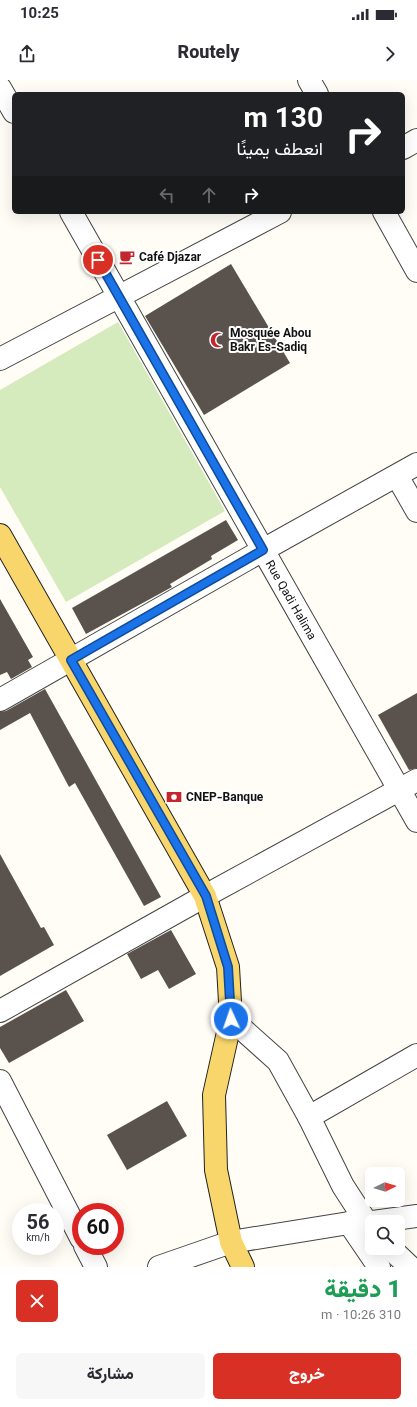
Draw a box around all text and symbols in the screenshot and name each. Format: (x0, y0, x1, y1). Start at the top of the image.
text: 10:25 (20, 3, 59, 26)
text: Routely (178, 40, 239, 68)
icon: share (16, 43, 38, 65)
icon: forward (379, 43, 401, 65)
text: 130 m (243, 98, 323, 142)
icon: right (337, 108, 389, 160)
text: انعطف يمينًا (236, 137, 323, 165)
icon: left (156, 184, 178, 206)
icon: ahead (198, 184, 220, 206)
icon: right (240, 184, 262, 206)
pin (81, 243, 115, 277)
cafe icon: Café Djazar (118, 248, 136, 266)
icon: arrive (87, 249, 109, 271)
place label: Café Djazar (139, 249, 202, 267)
place label: Mosquée Abou Bakr Es-Sadiq (230, 325, 312, 357)
mosque icon: Mosquée Abou Bakr Es-Sadiq (209, 331, 227, 349)
street label: Rue Qadi Halima (260, 557, 320, 644)
bank icon: CNEP-Banque (165, 788, 183, 806)
place label: CNEP-Banque (186, 789, 264, 807)
position arrow (210, 998, 252, 1040)
north arrow (365, 1167, 405, 1207)
map controls (365, 1167, 405, 1255)
speed limit sign: 60 (72, 1203, 124, 1255)
text: 56 (27, 1208, 49, 1240)
button: search (365, 1215, 405, 1255)
text: km/h (26, 1231, 50, 1246)
text: 1 دقيقة (324, 1272, 401, 1310)
button: close (16, 1280, 58, 1322)
text: 310 m · 10:26 (321, 1306, 401, 1326)
button: مشاركة (16, 1353, 205, 1399)
button: خروج (213, 1353, 401, 1399)

